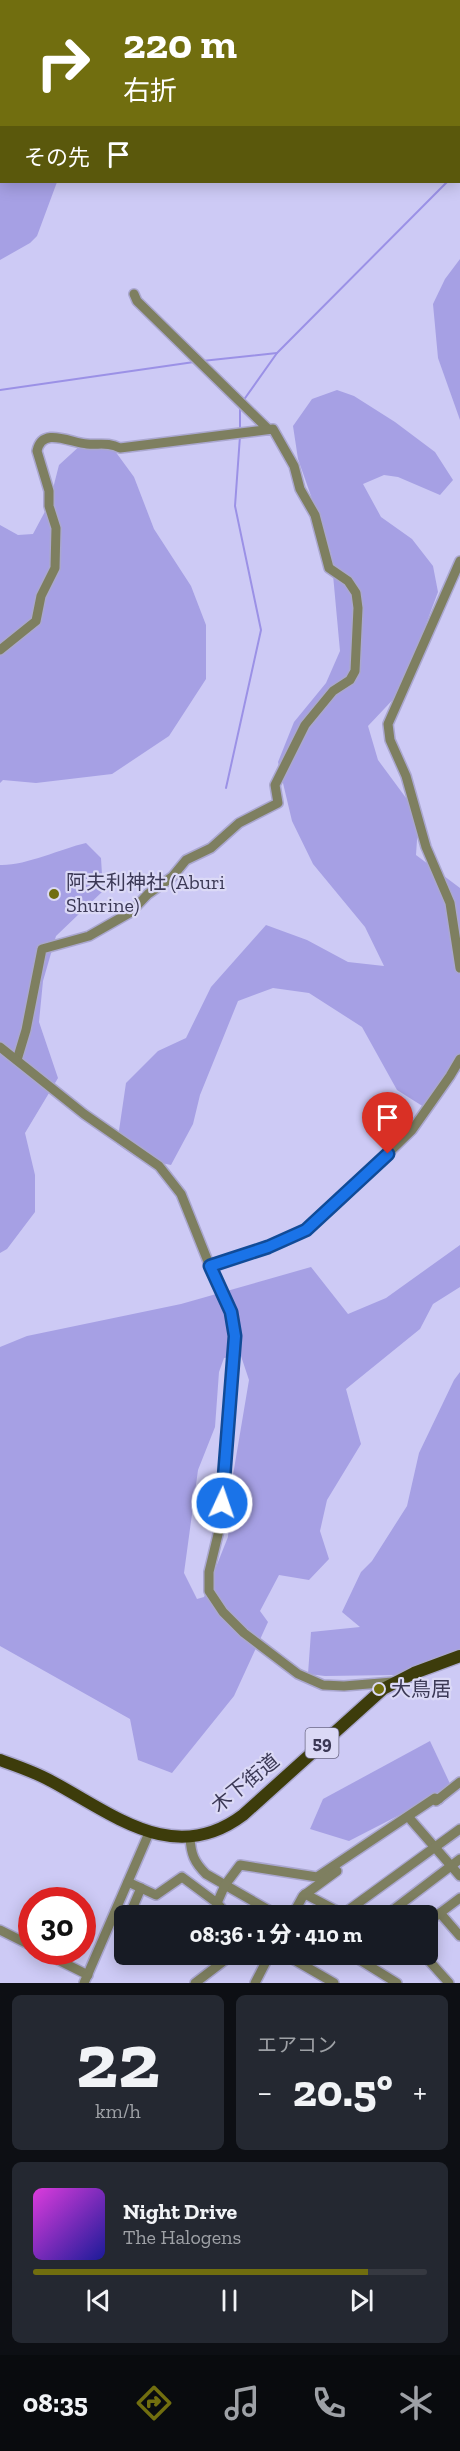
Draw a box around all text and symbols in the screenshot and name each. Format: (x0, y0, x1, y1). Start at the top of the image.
text: 220 m (123, 18, 237, 69)
icon: right (24, 24, 102, 102)
text: 右折 (123, 75, 177, 107)
icon: arrive (102, 138, 135, 171)
text: その先 (24, 144, 90, 171)
place label: 阿夫利神社 (Aburi Shurine) (66, 870, 225, 917)
marker: 阿夫利神社 (Aburi Shurine) (47, 887, 61, 901)
pin (362, 1092, 413, 1154)
icon: arrive (371, 1101, 404, 1134)
position arrow (190, 1471, 254, 1535)
place label: 大鳥居 (391, 1677, 451, 1701)
marker: 大鳥居 (372, 1682, 386, 1696)
road number: 59 (306, 1728, 338, 1758)
street label: 木下街道 (206, 1749, 284, 1817)
speed limit sign: 30 (18, 1887, 96, 1965)
text: 08:36 · 1 分 · 410 m (190, 1921, 362, 1948)
text: 22 (76, 2013, 160, 2107)
text: エアコン (257, 2033, 337, 2057)
text: 20.5° (293, 2064, 393, 2118)
text: − (257, 2072, 272, 2111)
text: + (413, 2072, 427, 2111)
text: km/h (95, 2099, 141, 2123)
text: Night Drive (123, 2198, 237, 2225)
text: The Halogens (123, 2225, 241, 2249)
icon: previous (82, 2284, 115, 2317)
icon: pause (213, 2284, 246, 2317)
icon: next (345, 2284, 378, 2317)
icon: directions (133, 2382, 175, 2424)
icon: music (221, 2382, 263, 2424)
icon: phone (308, 2382, 350, 2424)
icon: climate (395, 2382, 437, 2424)
text: 08:35 (23, 2387, 88, 2419)

